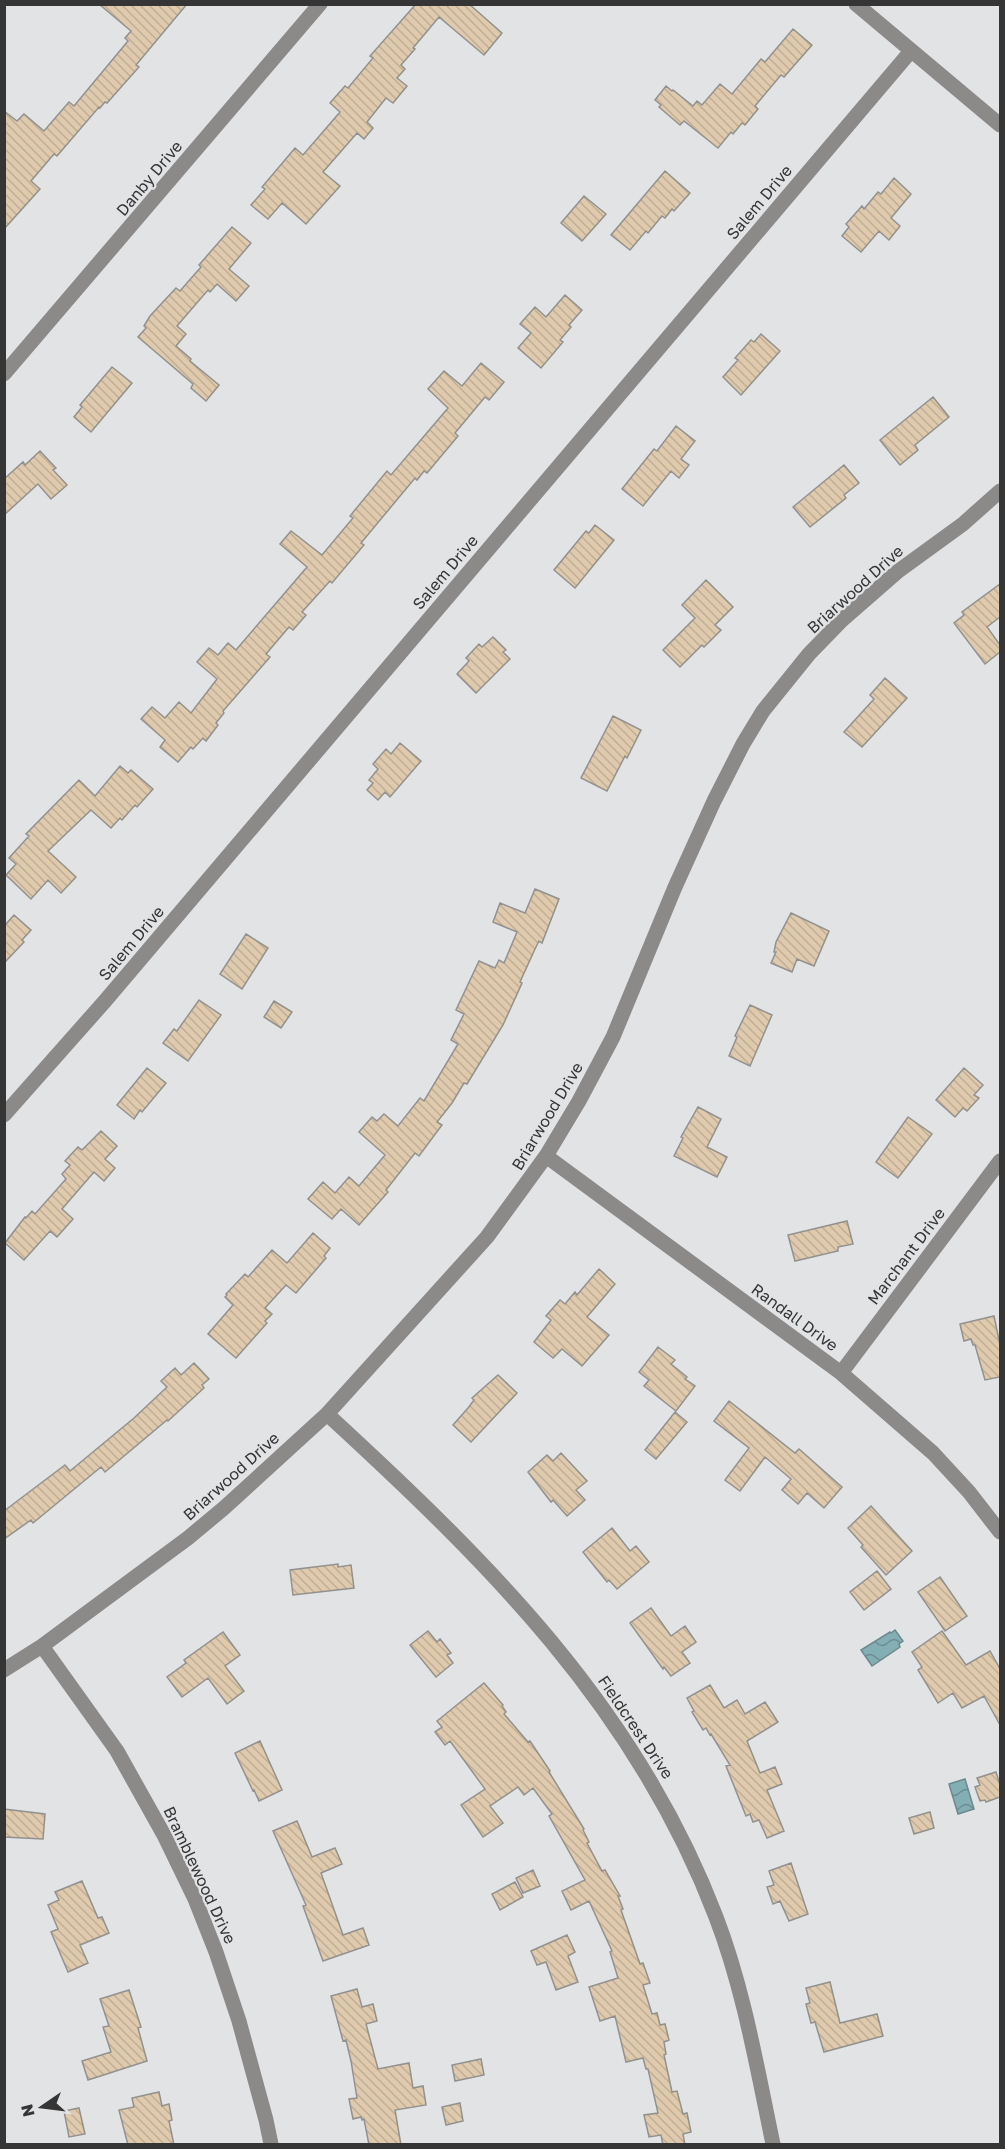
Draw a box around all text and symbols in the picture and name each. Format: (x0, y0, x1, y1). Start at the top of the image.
street label: Danby Drive (112, 136, 186, 220)
street label: Salem Drive (722, 161, 796, 243)
street label: Salem Drive (408, 531, 482, 613)
street label: Briarwood Drive (803, 541, 907, 637)
street label: Salem Drive (94, 902, 168, 984)
street label: Briarwood Drive (507, 1058, 587, 1174)
street label: Marchant Drive (863, 1204, 949, 1308)
street label: Randall Drive (748, 1279, 842, 1355)
street label: Briarwood Drive (179, 1428, 283, 1524)
street label: Fieldcrest Drive (594, 1671, 678, 1783)
street label: Bramblewood Drive (159, 1803, 241, 1947)
north arrow (12, 2077, 72, 2137)
text: N (16, 2102, 39, 2119)

